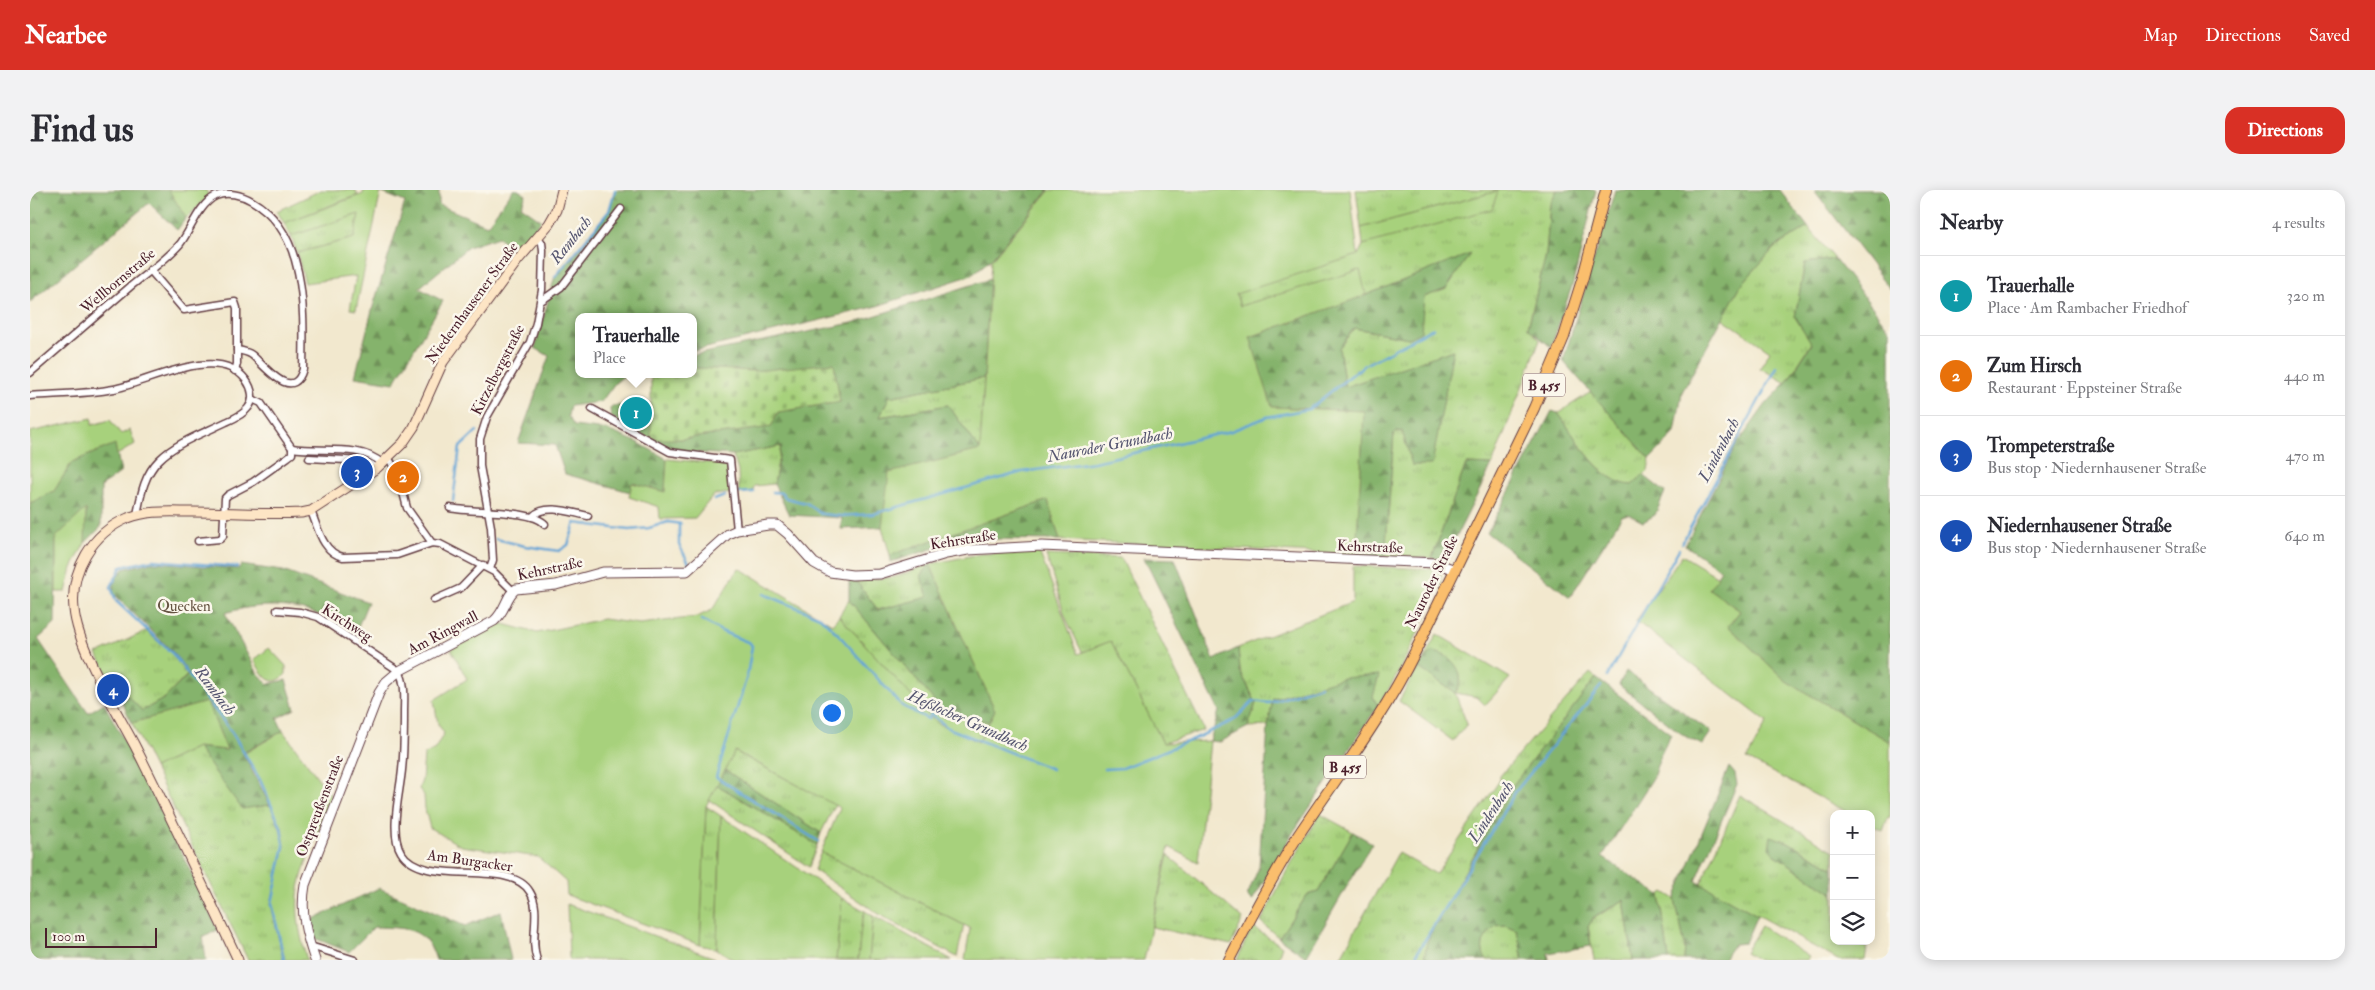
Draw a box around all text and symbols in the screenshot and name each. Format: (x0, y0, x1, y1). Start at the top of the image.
text: Nearbee (25, 20, 107, 51)
text: Map (2144, 24, 2177, 47)
text: Directions (2205, 24, 2281, 47)
text: Saved (2309, 24, 2350, 47)
button: Directions (2225, 107, 2345, 154)
text: Find us (30, 108, 134, 152)
text: Nearby (1940, 209, 2003, 236)
water label: Rambach (545, 212, 596, 269)
text: 4 results (2272, 213, 2325, 233)
street label: Niedernhausener Straße (421, 238, 523, 368)
street label: Wellbornstraße (76, 244, 159, 318)
text: Trauerhalle (1987, 274, 2074, 298)
text: 1 (1953, 286, 1959, 306)
text: 320 m (2287, 286, 2325, 306)
text: Place · Am Rambacher Friedhof (1987, 298, 2187, 318)
popup (575, 313, 697, 378)
street label: Kitzelbergstraße (467, 321, 529, 419)
text: Trauerhalle (592, 324, 680, 348)
text: Place (592, 348, 626, 368)
text: Zum Hirsch (1987, 354, 2082, 378)
text: 2 (1952, 366, 1960, 386)
text: 440 m (2284, 366, 2325, 386)
road number: B 455 (1523, 374, 1565, 396)
text: Restaurant · Eppsteiner Straße (1987, 378, 2182, 398)
pin: 1 (620, 394, 652, 432)
water label: Lindenbach (1693, 415, 1744, 486)
water label: Nauroder Grundbach (1045, 423, 1174, 467)
text: Trompeterstraße (1987, 434, 2114, 458)
text: 3 (1953, 446, 1959, 466)
text: 470 m (2285, 446, 2325, 466)
pin: 3 (341, 453, 373, 491)
pin: 2 (387, 458, 419, 496)
text: Bus stop · Niedernhausener Straße (1987, 458, 2206, 478)
text: Niedernhausener Straße (1987, 514, 2172, 538)
street label: Kehrstraße (929, 525, 997, 555)
text: 4 (1952, 526, 1960, 546)
text: 640 m (2284, 526, 2325, 546)
street label: Nauroder Straße (1401, 532, 1463, 632)
street label: Kehrstraße (1337, 536, 1403, 558)
text: Bus stop · Niedernhausener Straße (1987, 538, 2206, 558)
street label: Kehrstraße (516, 553, 584, 585)
park label: Quecken (157, 597, 211, 616)
street label: Kirchweg (318, 600, 377, 646)
street label: Am Ringwall (404, 606, 482, 660)
water label: Rambach (190, 662, 240, 719)
pin: 4 (97, 671, 129, 709)
water label: Heßlocher Grundbach (904, 685, 1031, 756)
your location (819, 700, 845, 726)
street label: Ostpreußenstraße (292, 752, 349, 860)
road number: B 455 (1324, 756, 1366, 778)
water label: Lindenbach (1463, 777, 1518, 847)
map controls (1830, 810, 1875, 945)
button: + (1830, 810, 1875, 855)
street label: Am Burgacker (425, 845, 514, 876)
button: − (1830, 855, 1875, 900)
button: layers (1830, 900, 1875, 945)
scale bar (45, 925, 158, 948)
text: 100 m (52, 928, 85, 945)

